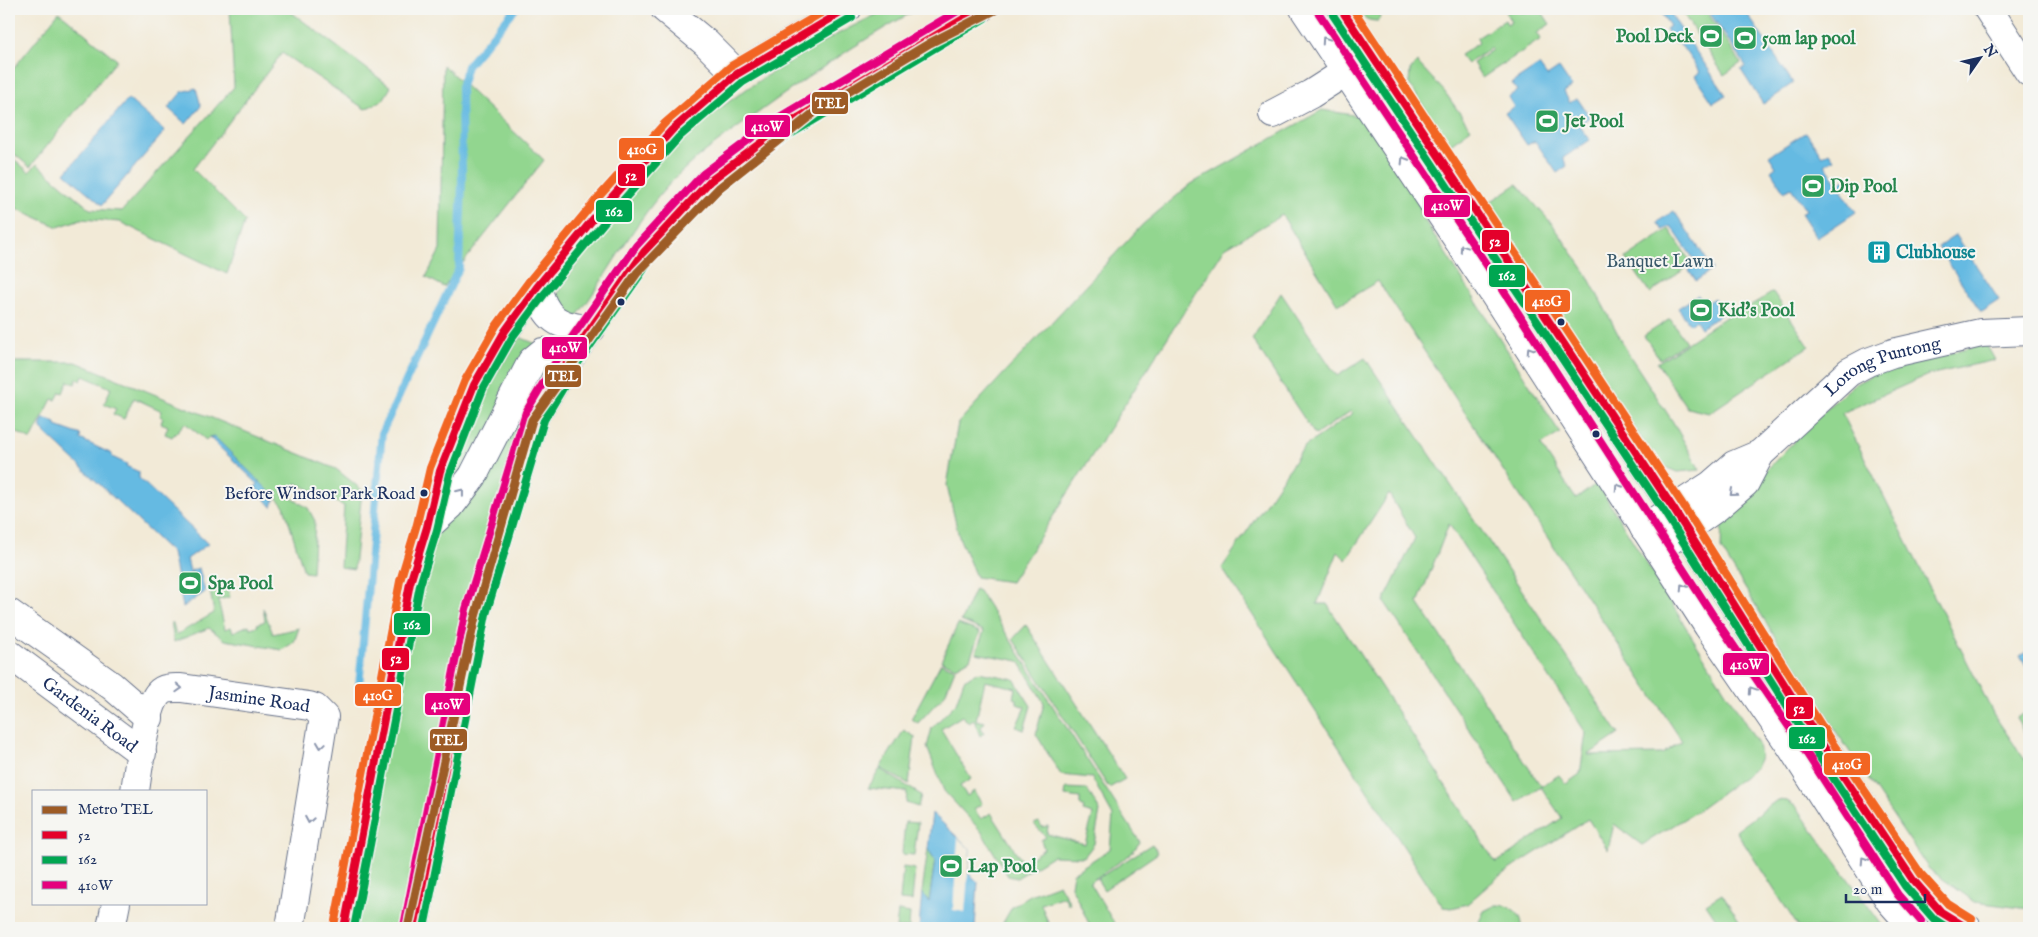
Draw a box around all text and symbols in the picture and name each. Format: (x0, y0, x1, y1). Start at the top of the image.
sports icon: Pool Deck (1698, 23, 1724, 49)
sports icon: 50m lap pool (1732, 25, 1758, 51)
place label: Pool Deck (1616, 26, 1695, 49)
place label: 50m lap pool (1762, 28, 1857, 51)
north arrow (1956, 32, 2006, 82)
one-way arrow (1322, 36, 1331, 46)
text: N (1979, 40, 2001, 61)
line badge: TEL (811, 91, 849, 115)
text: TEL (814, 95, 846, 113)
sports icon: Jet Pool (1534, 108, 1560, 134)
place label: Jet Pool (1562, 111, 1625, 134)
line badge: 410W (744, 114, 791, 138)
text: 410W (751, 118, 785, 136)
line badge: 410G (618, 137, 665, 161)
text: 410G (627, 141, 658, 159)
one-way arrow (1401, 156, 1410, 166)
line badge: 52 (617, 163, 646, 187)
text: 52 (625, 167, 637, 185)
sports icon: Dip Pool (1800, 173, 1826, 199)
place label: Dip Pool (1830, 176, 1898, 199)
line badge: 410W (1423, 194, 1471, 218)
text: 410W (1431, 197, 1465, 215)
line badge: 162 (595, 199, 633, 223)
text: 162 (605, 203, 623, 221)
line badge: 52 (1481, 229, 1510, 253)
text: 52 (1489, 233, 1501, 251)
building icon: Clubhouse (1866, 239, 1892, 265)
place label: Clubhouse (1896, 242, 1976, 265)
one-way arrow (1460, 244, 1469, 254)
park label: Banquet Lawn (1606, 251, 1714, 274)
line badge: 162 (1488, 264, 1526, 288)
text: 162 (1498, 267, 1516, 285)
line badge: 410G (1524, 289, 1571, 313)
text: 410G (1532, 293, 1563, 311)
unlabelled marker (616, 297, 626, 307)
sports icon: Kid's Pool (1688, 297, 1714, 323)
place label: Kid's Pool (1718, 300, 1796, 323)
unlabelled marker (1556, 317, 1566, 327)
street label: Lorong Puntong (1820, 332, 1943, 402)
line badge: 410W (541, 336, 588, 360)
text: 410W (549, 339, 583, 357)
one-way arrow (1527, 347, 1536, 356)
line badge: TEL (544, 364, 582, 388)
text: TEL (547, 368, 579, 386)
unlabelled marker (1591, 429, 1601, 439)
place label: Before Windsor Park Road (225, 484, 416, 505)
one-way arrow (1614, 484, 1624, 493)
marker: Before Windsor Park Road (419, 488, 429, 498)
one-way arrow (1729, 488, 1738, 497)
one-way arrow (455, 489, 464, 498)
sports icon: Spa Pool (177, 570, 203, 596)
place label: Spa Pool (208, 573, 274, 596)
one-way arrow (1680, 584, 1689, 593)
line badge: 162 (393, 612, 431, 636)
text: 162 (403, 616, 421, 634)
line badge: 52 (381, 647, 410, 671)
text: 52 (390, 650, 402, 668)
line badge: 410W (1722, 652, 1770, 676)
text: 410W (1730, 656, 1764, 674)
street label: Gardenia Road (37, 672, 142, 759)
street label: Jasmine Road (205, 682, 312, 719)
one-way arrow (175, 683, 183, 694)
line badge: 410G (354, 683, 402, 707)
one-way arrow (1749, 686, 1758, 695)
text: 410G (363, 687, 394, 705)
line badge: 410W (424, 692, 471, 716)
text: 410W (431, 696, 465, 714)
line badge: 52 (1785, 696, 1814, 720)
text: 52 (1793, 700, 1805, 718)
line badge: 162 (1788, 726, 1826, 750)
line badge: TEL (429, 728, 468, 752)
text: 162 (1798, 730, 1816, 748)
text: TEL (432, 732, 464, 750)
one-way arrow (316, 741, 327, 749)
line badge: 410G (1823, 752, 1871, 776)
text: 410G (1832, 756, 1863, 774)
legend (32, 790, 208, 904)
text: Metro TEL (78, 800, 153, 819)
one-way arrow (304, 816, 314, 825)
text: 52 (78, 826, 90, 845)
text: 162 (78, 850, 97, 869)
sports icon: Lap Pool (938, 853, 964, 879)
place label: Lap Pool (968, 856, 1038, 879)
one-way arrow (1860, 856, 1870, 865)
scale bar (1846, 872, 1924, 904)
text: 410W (78, 876, 113, 895)
text: 20 m (1853, 880, 1883, 899)

